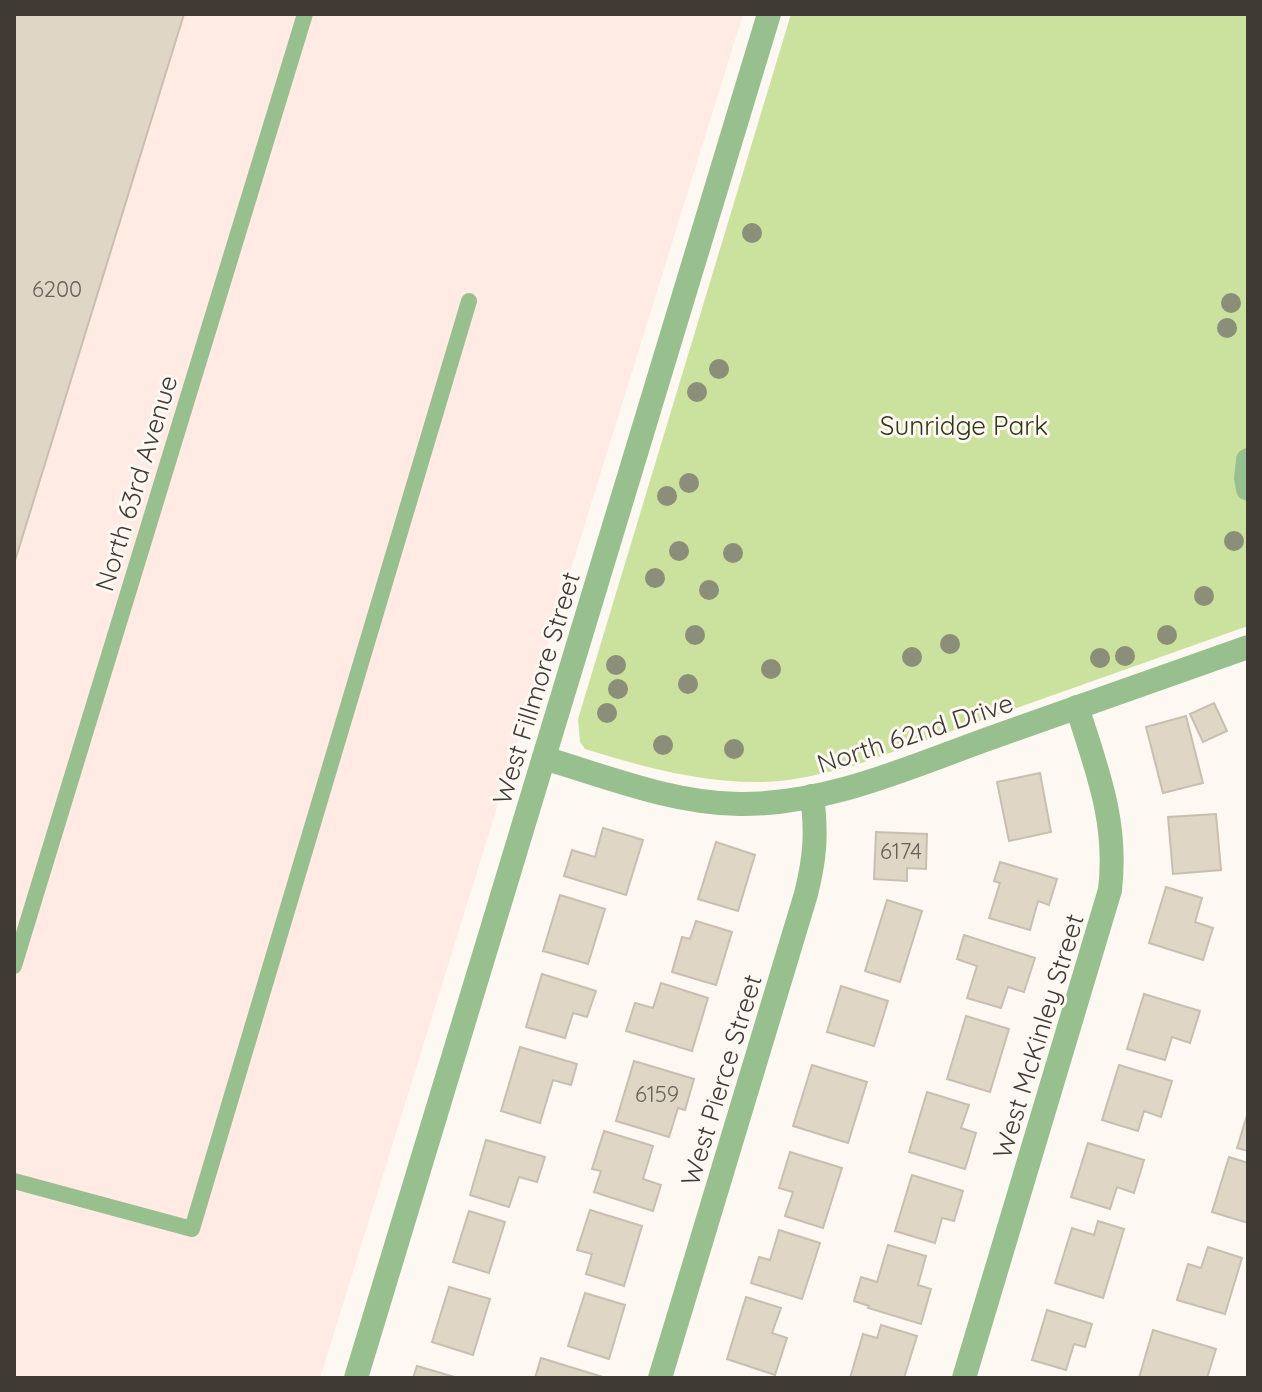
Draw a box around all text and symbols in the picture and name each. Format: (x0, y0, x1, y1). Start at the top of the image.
house number: 6200 (32, 275, 82, 303)
street label: North 63rd Avenue (87, 371, 185, 595)
park label: Sunridge Park (880, 409, 1048, 442)
street label: West Fillmore Street (485, 568, 587, 808)
street label: North 62nd Drive (813, 686, 1017, 780)
house number: 6174 (880, 837, 922, 865)
street label: West McKinley Street (985, 910, 1091, 1162)
street label: West Pierce Street (673, 970, 769, 1190)
house number: 6159 (635, 1080, 679, 1108)

